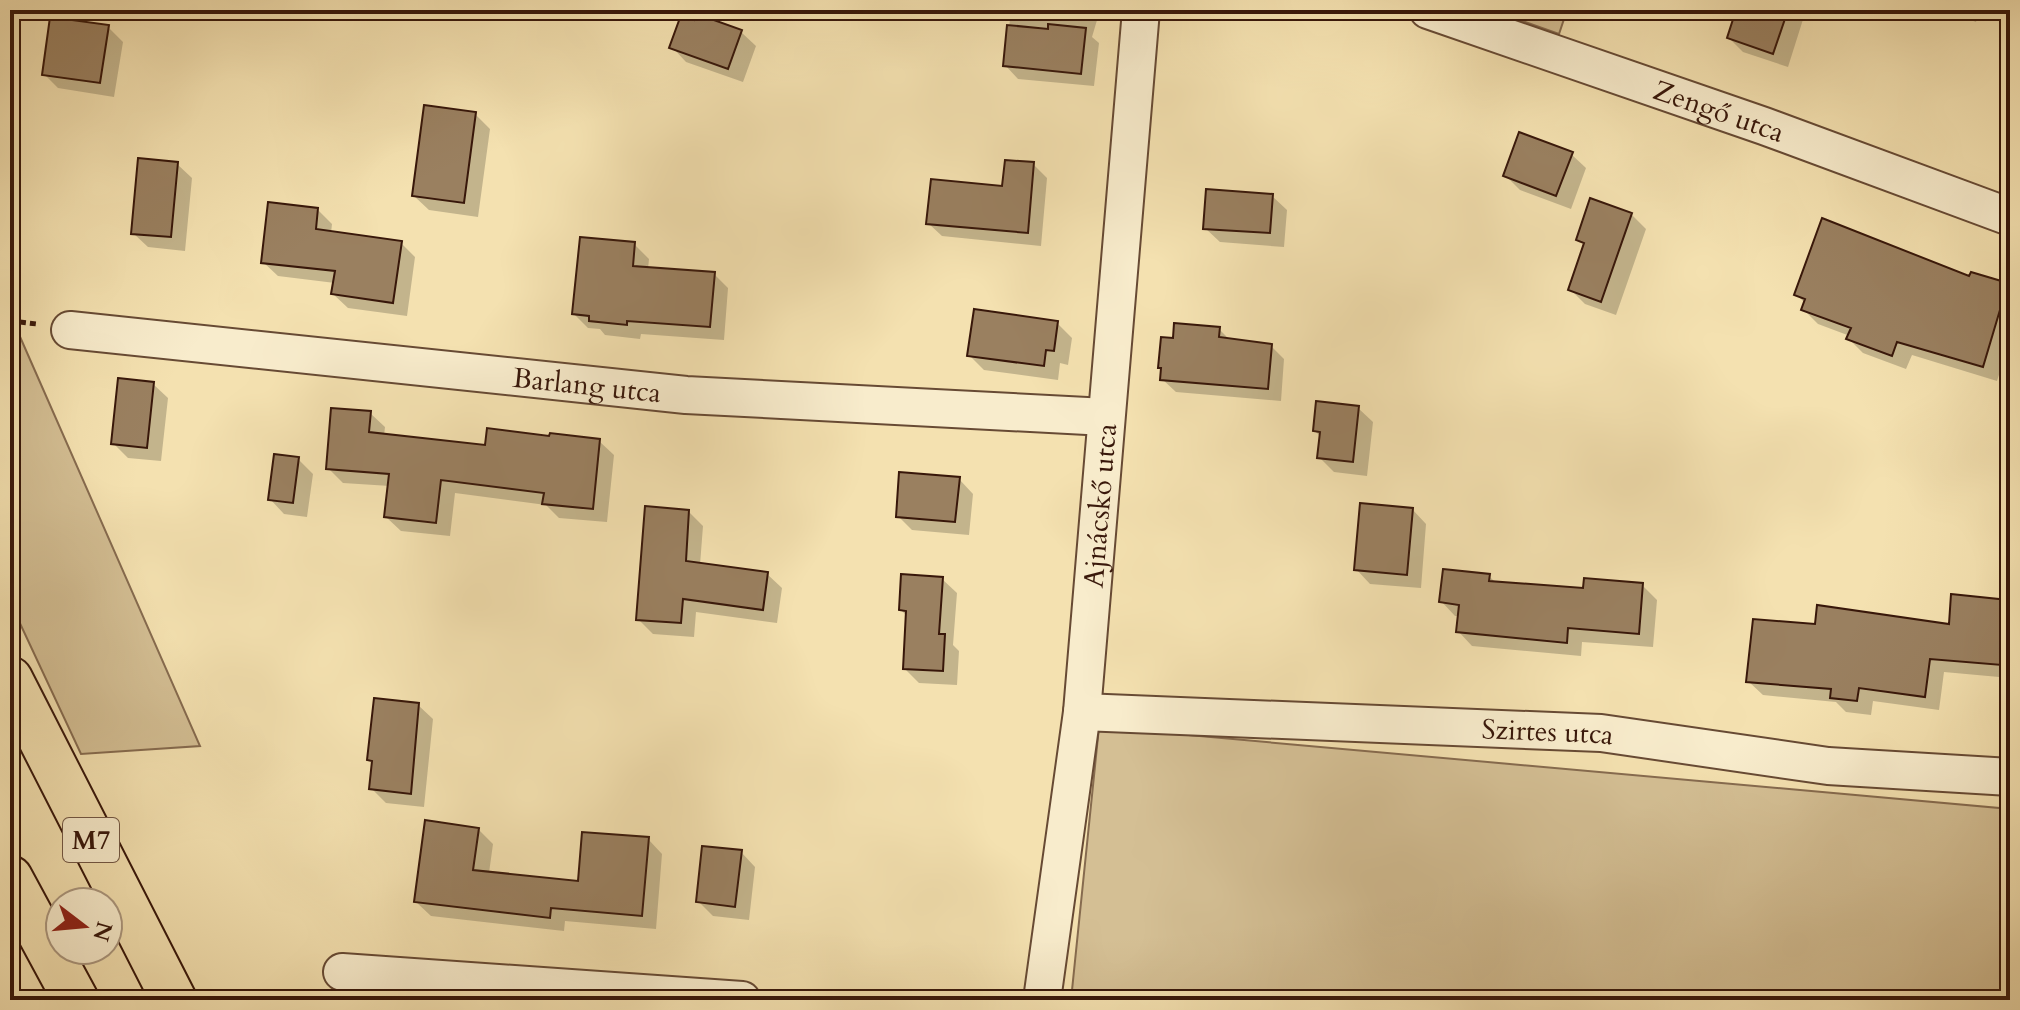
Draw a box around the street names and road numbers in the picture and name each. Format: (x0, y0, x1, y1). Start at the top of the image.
street label: Zengő utca (1648, 71, 1790, 152)
street label: Barlang utca (511, 359, 663, 412)
street label: Ajnácskő utca (1075, 422, 1126, 589)
street label: Szirtes utca (1481, 710, 1616, 755)
road number: M7 (63, 818, 119, 862)

